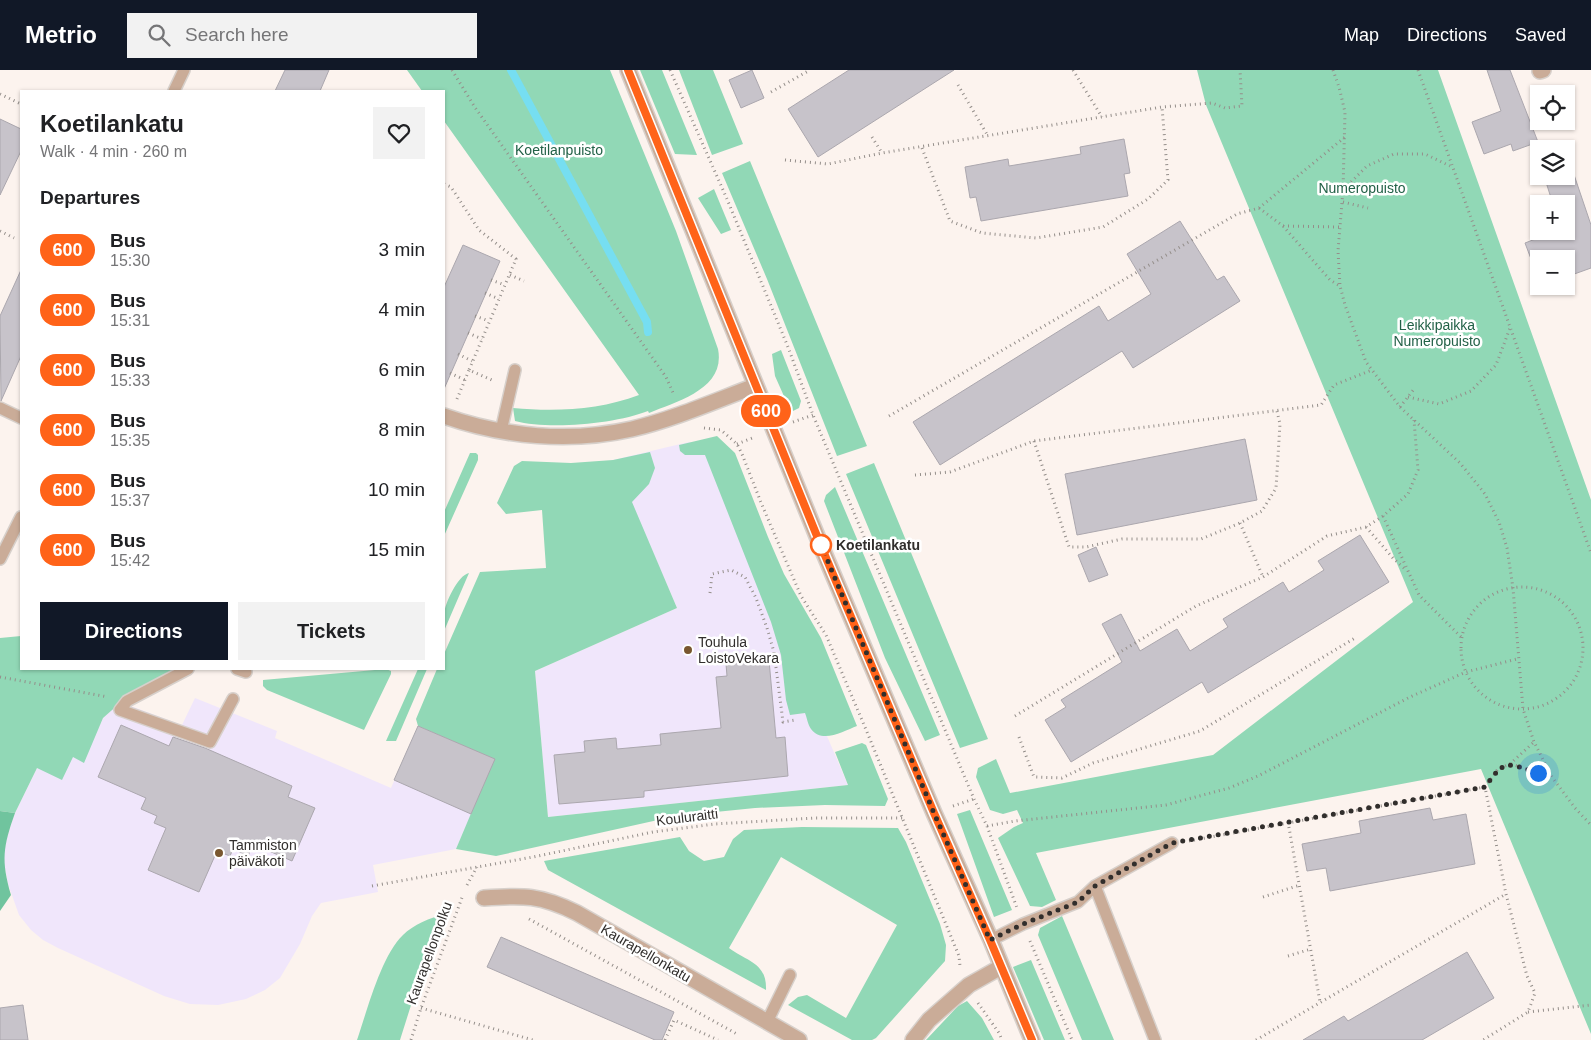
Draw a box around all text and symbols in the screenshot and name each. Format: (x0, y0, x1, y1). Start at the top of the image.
search box (127, 13, 477, 58)
text: Metrio (25, 21, 97, 48)
icon: search (145, 21, 173, 49)
text: Search here (185, 24, 289, 45)
text: Map (1344, 25, 1379, 45)
text: Directions (1407, 25, 1487, 45)
text: Saved (1515, 25, 1566, 45)
map controls (1530, 85, 1575, 295)
button: locate (1530, 85, 1575, 130)
button: heart (373, 107, 425, 159)
text: Koetilankatu (40, 110, 184, 137)
button: layers (1530, 140, 1575, 185)
park label: Koetilanpuisto (515, 142, 603, 158)
text: Walk · 4 min · 260 m (40, 143, 187, 160)
park label: Numeropuisto (1318, 180, 1406, 196)
text: Departures (40, 187, 140, 208)
button: + (1530, 195, 1575, 240)
text: Bus (110, 230, 146, 251)
text: 3 min (379, 239, 425, 260)
text: 600 (52, 240, 83, 260)
button: − (1530, 250, 1575, 295)
text: 15:30 (110, 252, 150, 269)
text: Bus (110, 290, 146, 311)
text: 4 min (379, 299, 425, 320)
text: 600 (52, 300, 83, 320)
text: 15:31 (110, 312, 150, 329)
park label: Leikkipaikka Numeropuisto (1393, 317, 1481, 349)
text: Bus (110, 350, 146, 371)
text: 6 min (379, 359, 425, 380)
text: 600 (52, 360, 83, 380)
text: 15:33 (110, 372, 150, 389)
line badge: 600 (737, 395, 795, 427)
text: 600 (751, 401, 781, 421)
text: Bus (110, 410, 146, 431)
text: 8 min (379, 419, 425, 440)
text: 600 (52, 420, 83, 440)
text: 15:35 (110, 432, 150, 449)
text: Bus (110, 470, 146, 491)
text: 10 min (368, 479, 425, 500)
text: 600 (52, 480, 83, 500)
text: 15:37 (110, 492, 150, 509)
text: Bus (110, 530, 146, 551)
marker: Koetilankatu (810, 534, 832, 556)
place label: Koetilankatu (836, 537, 920, 553)
text: 15 min (368, 539, 425, 560)
text: 600 (52, 540, 83, 560)
text: 15:42 (110, 552, 150, 569)
button: Directions (40, 602, 228, 660)
button: Tickets (238, 602, 425, 660)
place label: Touhula LoistoVekara (698, 634, 779, 666)
marker: Touhula LoistoVekara (682, 644, 694, 656)
your location (1526, 761, 1551, 786)
street label: Kouluraitti (655, 805, 719, 829)
place label: Tammiston päiväkoti (229, 837, 297, 869)
marker: Tammiston päiväkoti (213, 847, 225, 859)
street label: Kaurapellonpolku (403, 899, 455, 1007)
street label: Kaurapellonkatu (598, 921, 694, 985)

